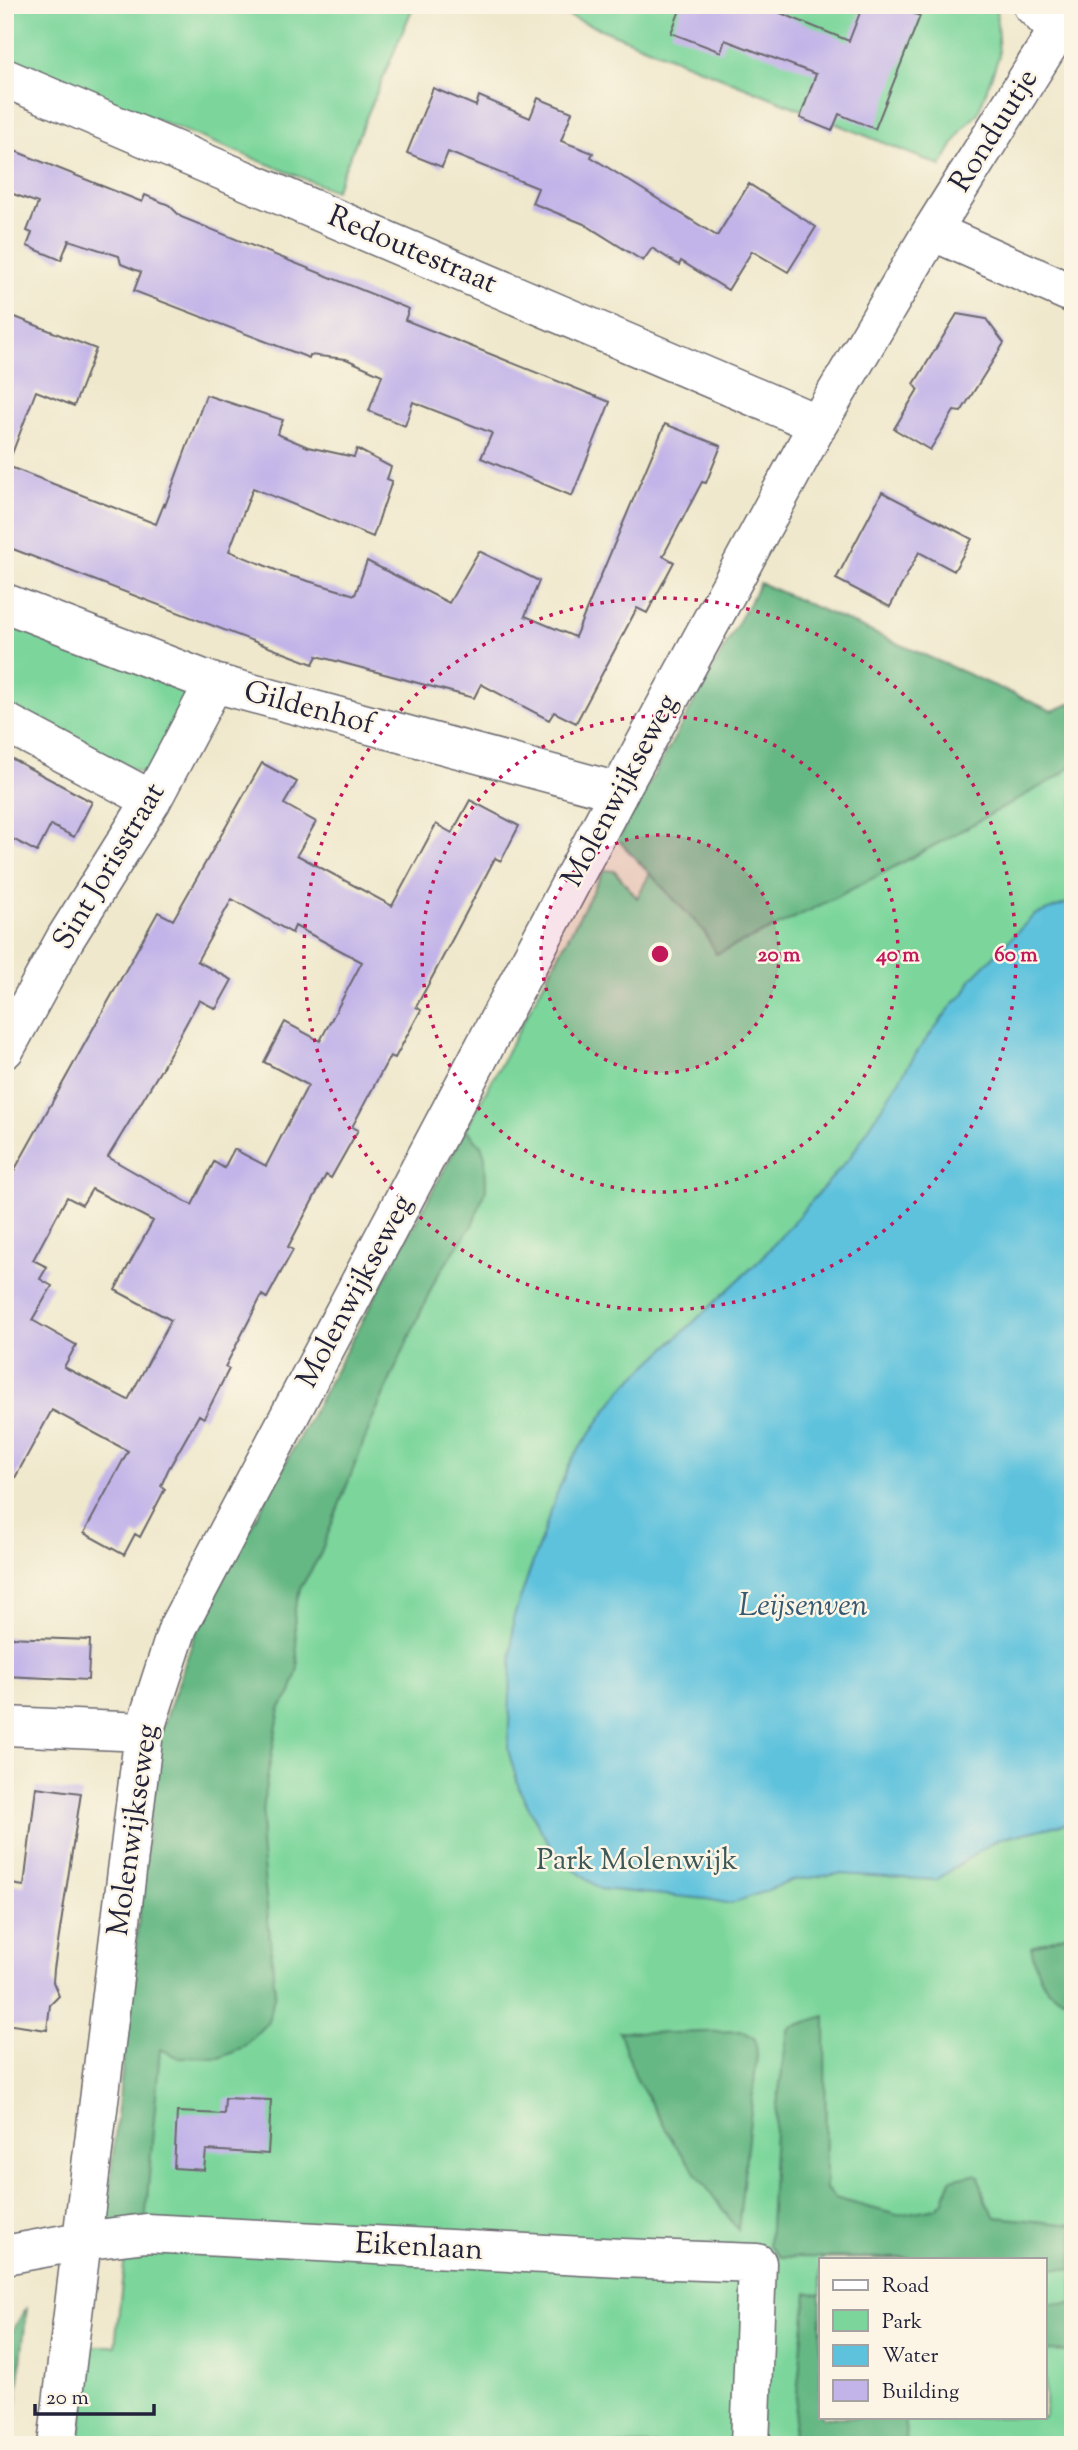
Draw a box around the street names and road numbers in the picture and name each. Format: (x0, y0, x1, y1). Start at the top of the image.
street label: Ronduutje (940, 61, 1050, 201)
street label: Redoutestraat (321, 196, 503, 306)
street label: Gildenhof (239, 671, 381, 747)
street label: Molenwijkseweg (552, 687, 690, 895)
street label: Sint Jorisstraat (43, 775, 177, 959)
street label: Molenwijkseweg (287, 1188, 425, 1396)
street label: Molenwijkseweg (98, 1721, 170, 1939)
street label: Eikenlaan (354, 2223, 484, 2273)

